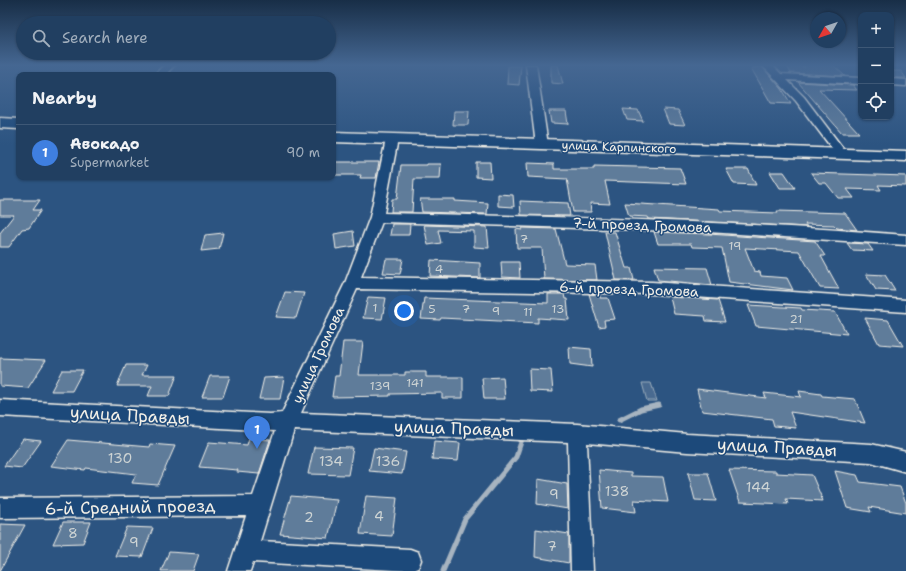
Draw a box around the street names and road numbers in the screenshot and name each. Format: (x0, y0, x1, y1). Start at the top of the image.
street label: улица Карпинского (561, 137, 677, 157)
street label: 7-й проезд Громова (572, 214, 712, 236)
street label: 6-й проезд Громова (559, 278, 699, 300)
street label: улица Громова (288, 304, 348, 406)
street label: улица Правды (69, 401, 191, 429)
street label: улица Правды (394, 415, 514, 441)
street label: улица Правды (716, 433, 838, 461)
street label: 6-й Средний проезд (44, 495, 216, 519)

